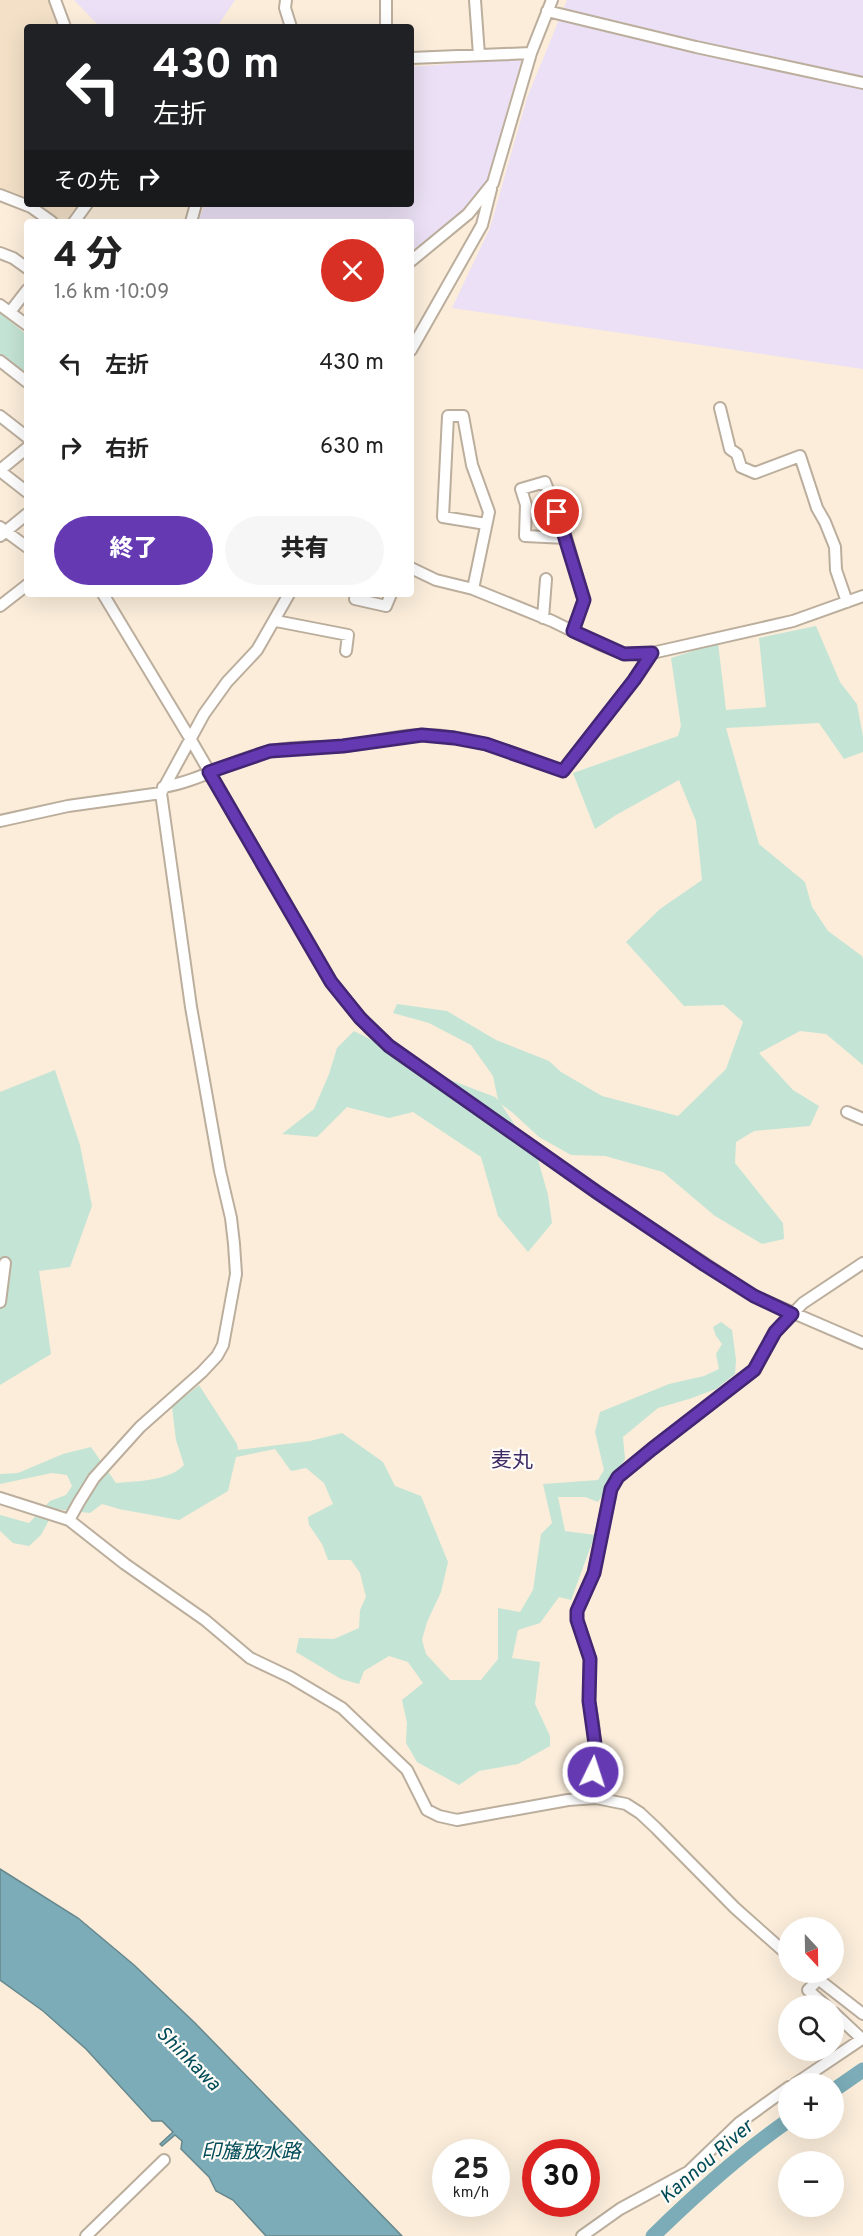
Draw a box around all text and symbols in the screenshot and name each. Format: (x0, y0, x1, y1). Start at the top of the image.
text: 430 m (153, 40, 279, 93)
icon: left (54, 48, 132, 126)
text: 左折 (153, 99, 207, 133)
icon: right (132, 162, 165, 195)
text: その先 (54, 169, 120, 196)
text: 4 分 (54, 234, 123, 280)
button: close (321, 239, 384, 302)
text: 1.6 km · 10:09 (54, 280, 169, 306)
icon: left (54, 347, 87, 380)
text: 430 m (319, 350, 384, 377)
text: 左折 (105, 353, 149, 380)
icon: right (54, 431, 87, 464)
text: 630 m (320, 434, 384, 461)
text: 右折 (105, 437, 149, 464)
pin (531, 486, 582, 537)
icon: arrive (540, 495, 573, 528)
button: 終了 (54, 516, 213, 585)
button: 共有 (225, 516, 384, 585)
district label: 麦丸 (491, 1448, 533, 1475)
position arrow (561, 1740, 625, 1804)
north arrow (778, 1917, 844, 1983)
map controls (778, 1917, 844, 2217)
button: search (778, 1995, 844, 2061)
water label: Shinkawa (150, 2021, 226, 2098)
button: + (778, 2073, 844, 2139)
water label: Kannou River (655, 2114, 761, 2210)
speed limit sign: 30 (522, 2139, 600, 2217)
water label: 印旛放水路 (201, 2140, 303, 2166)
button: − (778, 2151, 844, 2217)
text: 25 (453, 2152, 489, 2189)
text: km/h (453, 2184, 489, 2203)

